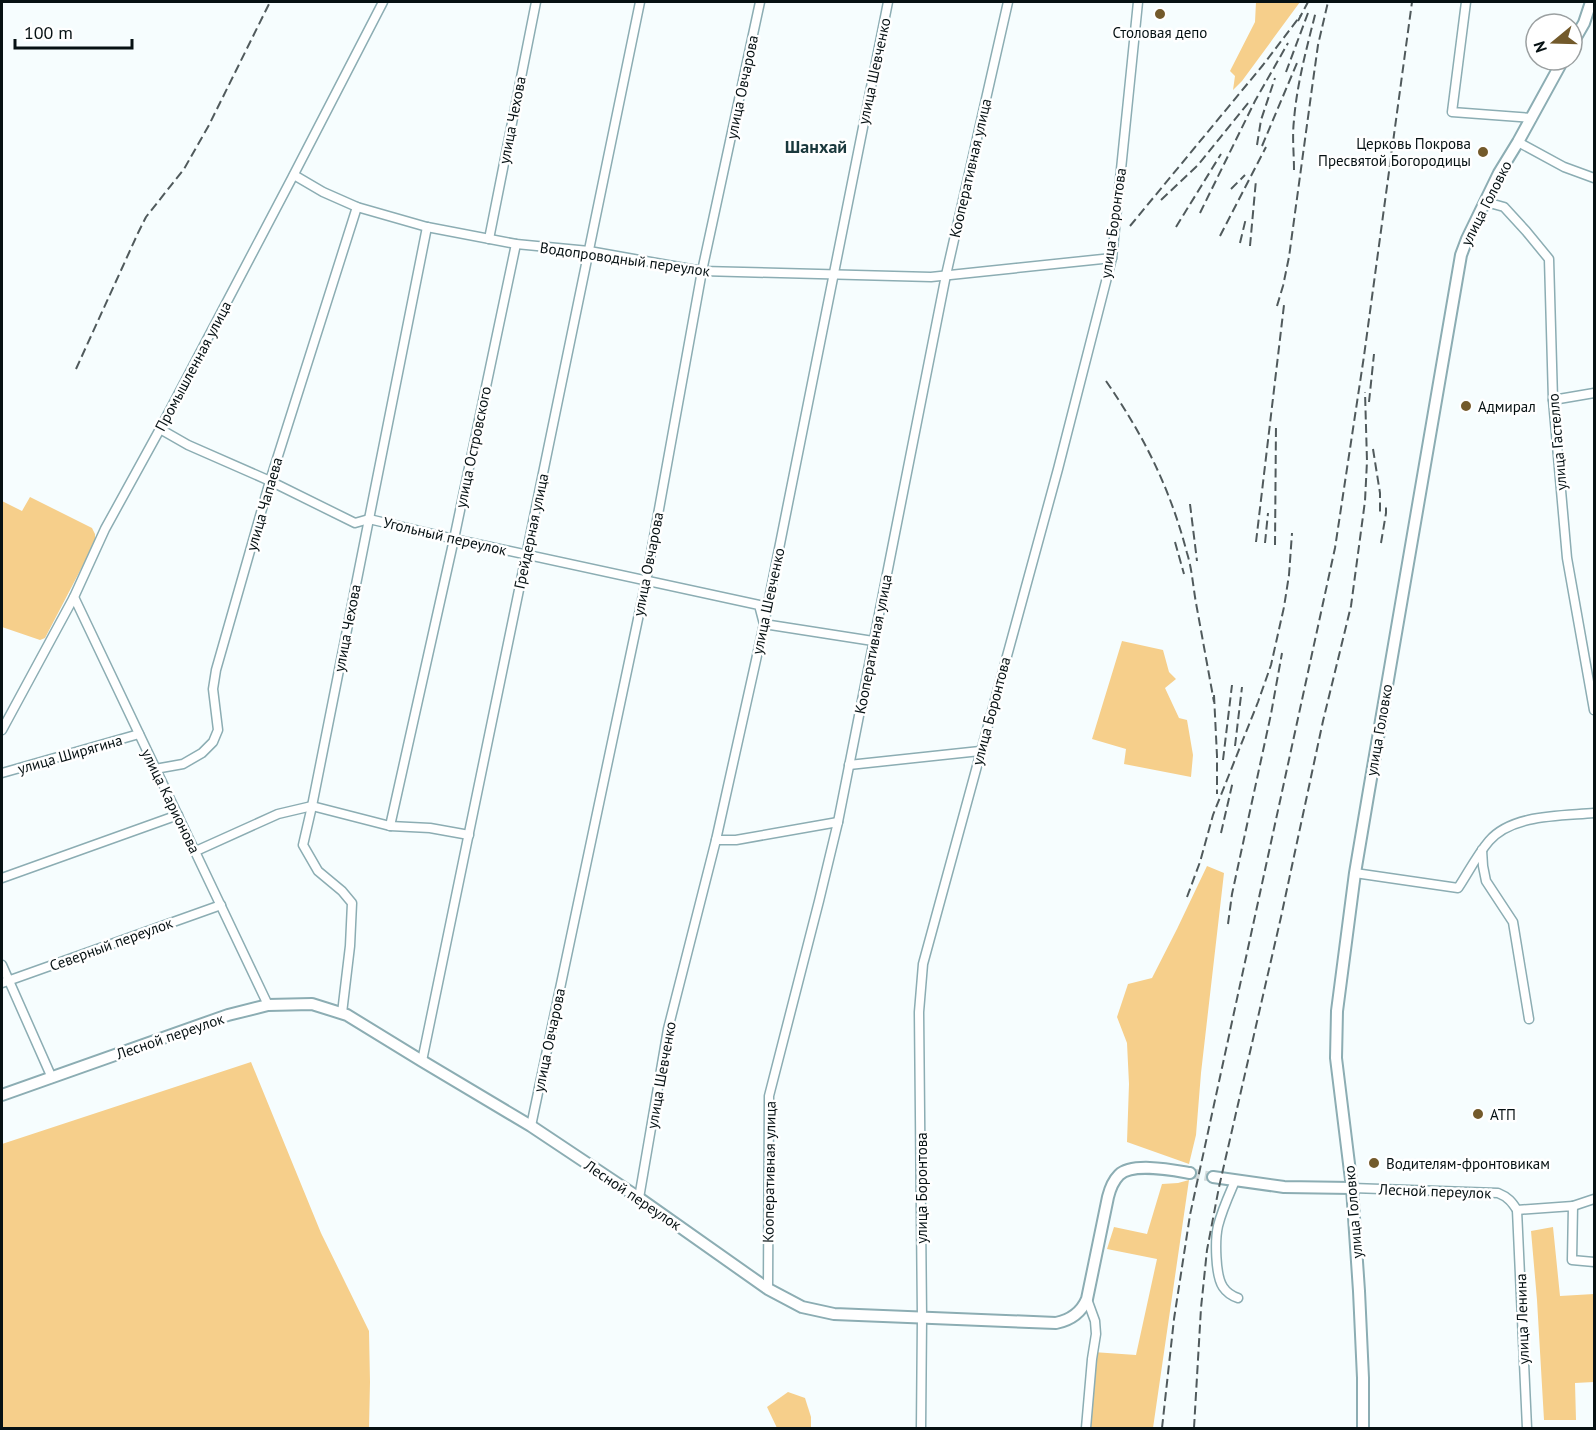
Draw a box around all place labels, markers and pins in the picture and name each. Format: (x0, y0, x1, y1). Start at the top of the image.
marker: Столовая депо (1153, 7, 1167, 21)
place label: Столовая депо (1113, 23, 1207, 42)
place label: Церковь Покрова Пресвятой Богородицы (1318, 134, 1471, 170)
marker: Церковь Покрова Пресвятой Богородицы (1476, 145, 1490, 159)
place label: Адмирал (1478, 397, 1536, 416)
marker: Адмирал (1459, 399, 1473, 413)
place label: АТП (1490, 1105, 1516, 1124)
marker: АТП (1471, 1107, 1485, 1121)
place label: Водителям-фронтовикам (1386, 1154, 1550, 1173)
marker: Водителям-фронтовикам (1367, 1156, 1381, 1170)

